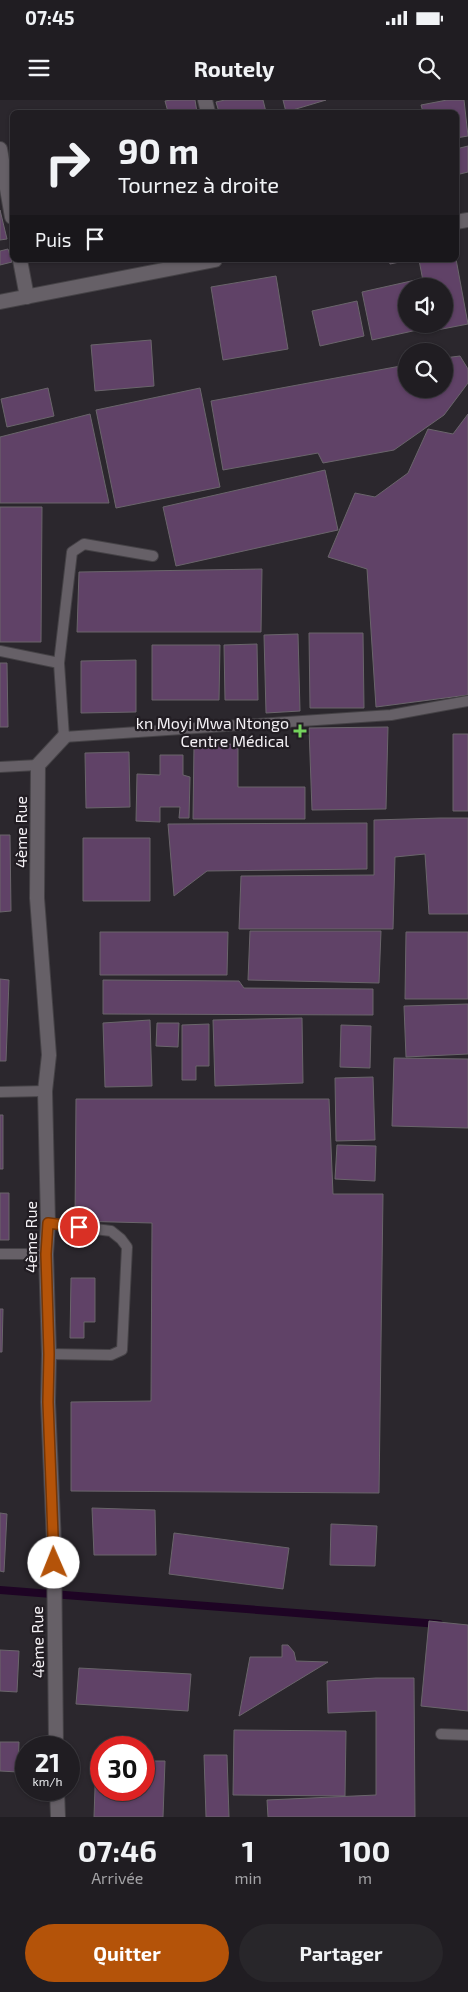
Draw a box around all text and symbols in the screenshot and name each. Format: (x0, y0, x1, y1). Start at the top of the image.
text: 07:45 (25, 6, 75, 29)
icon: menu (25, 54, 53, 82)
icon: search (415, 54, 443, 82)
text: Routely (194, 55, 274, 81)
text: 90 m (118, 129, 199, 171)
icon: right (35, 130, 100, 195)
text: Tournez à droite (118, 171, 279, 197)
icon: arrive (81, 225, 109, 253)
text: Puis (35, 228, 71, 251)
map controls (398, 278, 453, 398)
button: sound (398, 278, 453, 333)
button: search (398, 343, 453, 398)
place label: kn Moyi Mwa Ntongo Centre Médical (136, 713, 289, 750)
marker: kn Moyi Mwa Ntongo Centre Médical (293, 724, 307, 738)
street label: 4ème Rue (11, 796, 30, 868)
street label: 4ème Rue (21, 1201, 40, 1273)
pin (58, 1206, 100, 1248)
icon: arrive (65, 1213, 93, 1241)
position arrow (27, 1536, 79, 1588)
street label: 4ème Rue (27, 1606, 47, 1678)
speed limit sign: 30 (90, 1736, 155, 1801)
text: 21 (35, 1747, 60, 1777)
text: km/h (33, 1774, 62, 1788)
text: 07:46 (78, 1832, 157, 1868)
text: 1 (242, 1832, 255, 1868)
text: 100 (340, 1832, 390, 1868)
text: Arrivée (91, 1868, 143, 1887)
text: min (235, 1868, 262, 1887)
text: m (358, 1868, 372, 1887)
button: Quitter (25, 1924, 229, 1982)
button: Partager (239, 1924, 443, 1982)

